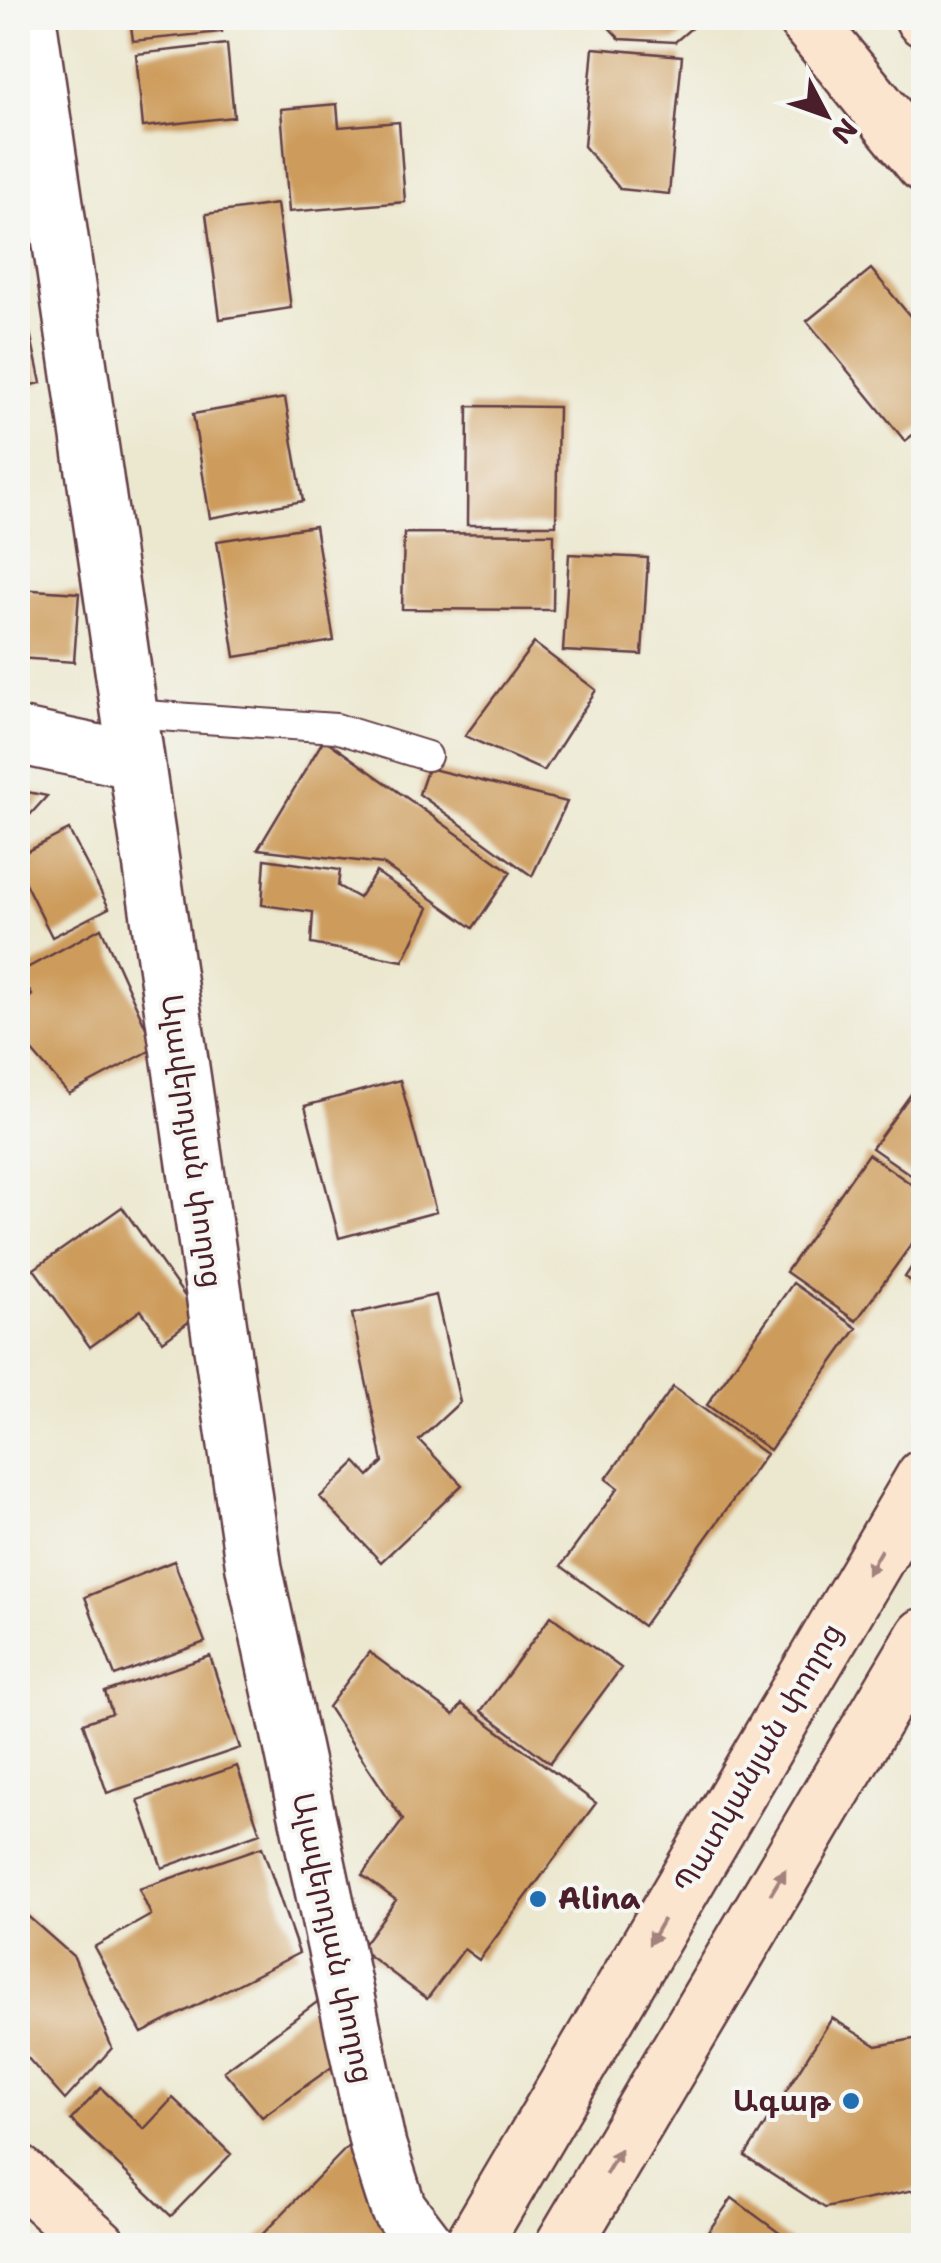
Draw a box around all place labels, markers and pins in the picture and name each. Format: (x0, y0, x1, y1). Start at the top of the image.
place label: Alina (558, 1878, 641, 1919)
marker: Alina (527, 1888, 549, 1910)
place label: Ագաթ (733, 2080, 831, 2121)
marker: Ագաթ (840, 2090, 862, 2112)

